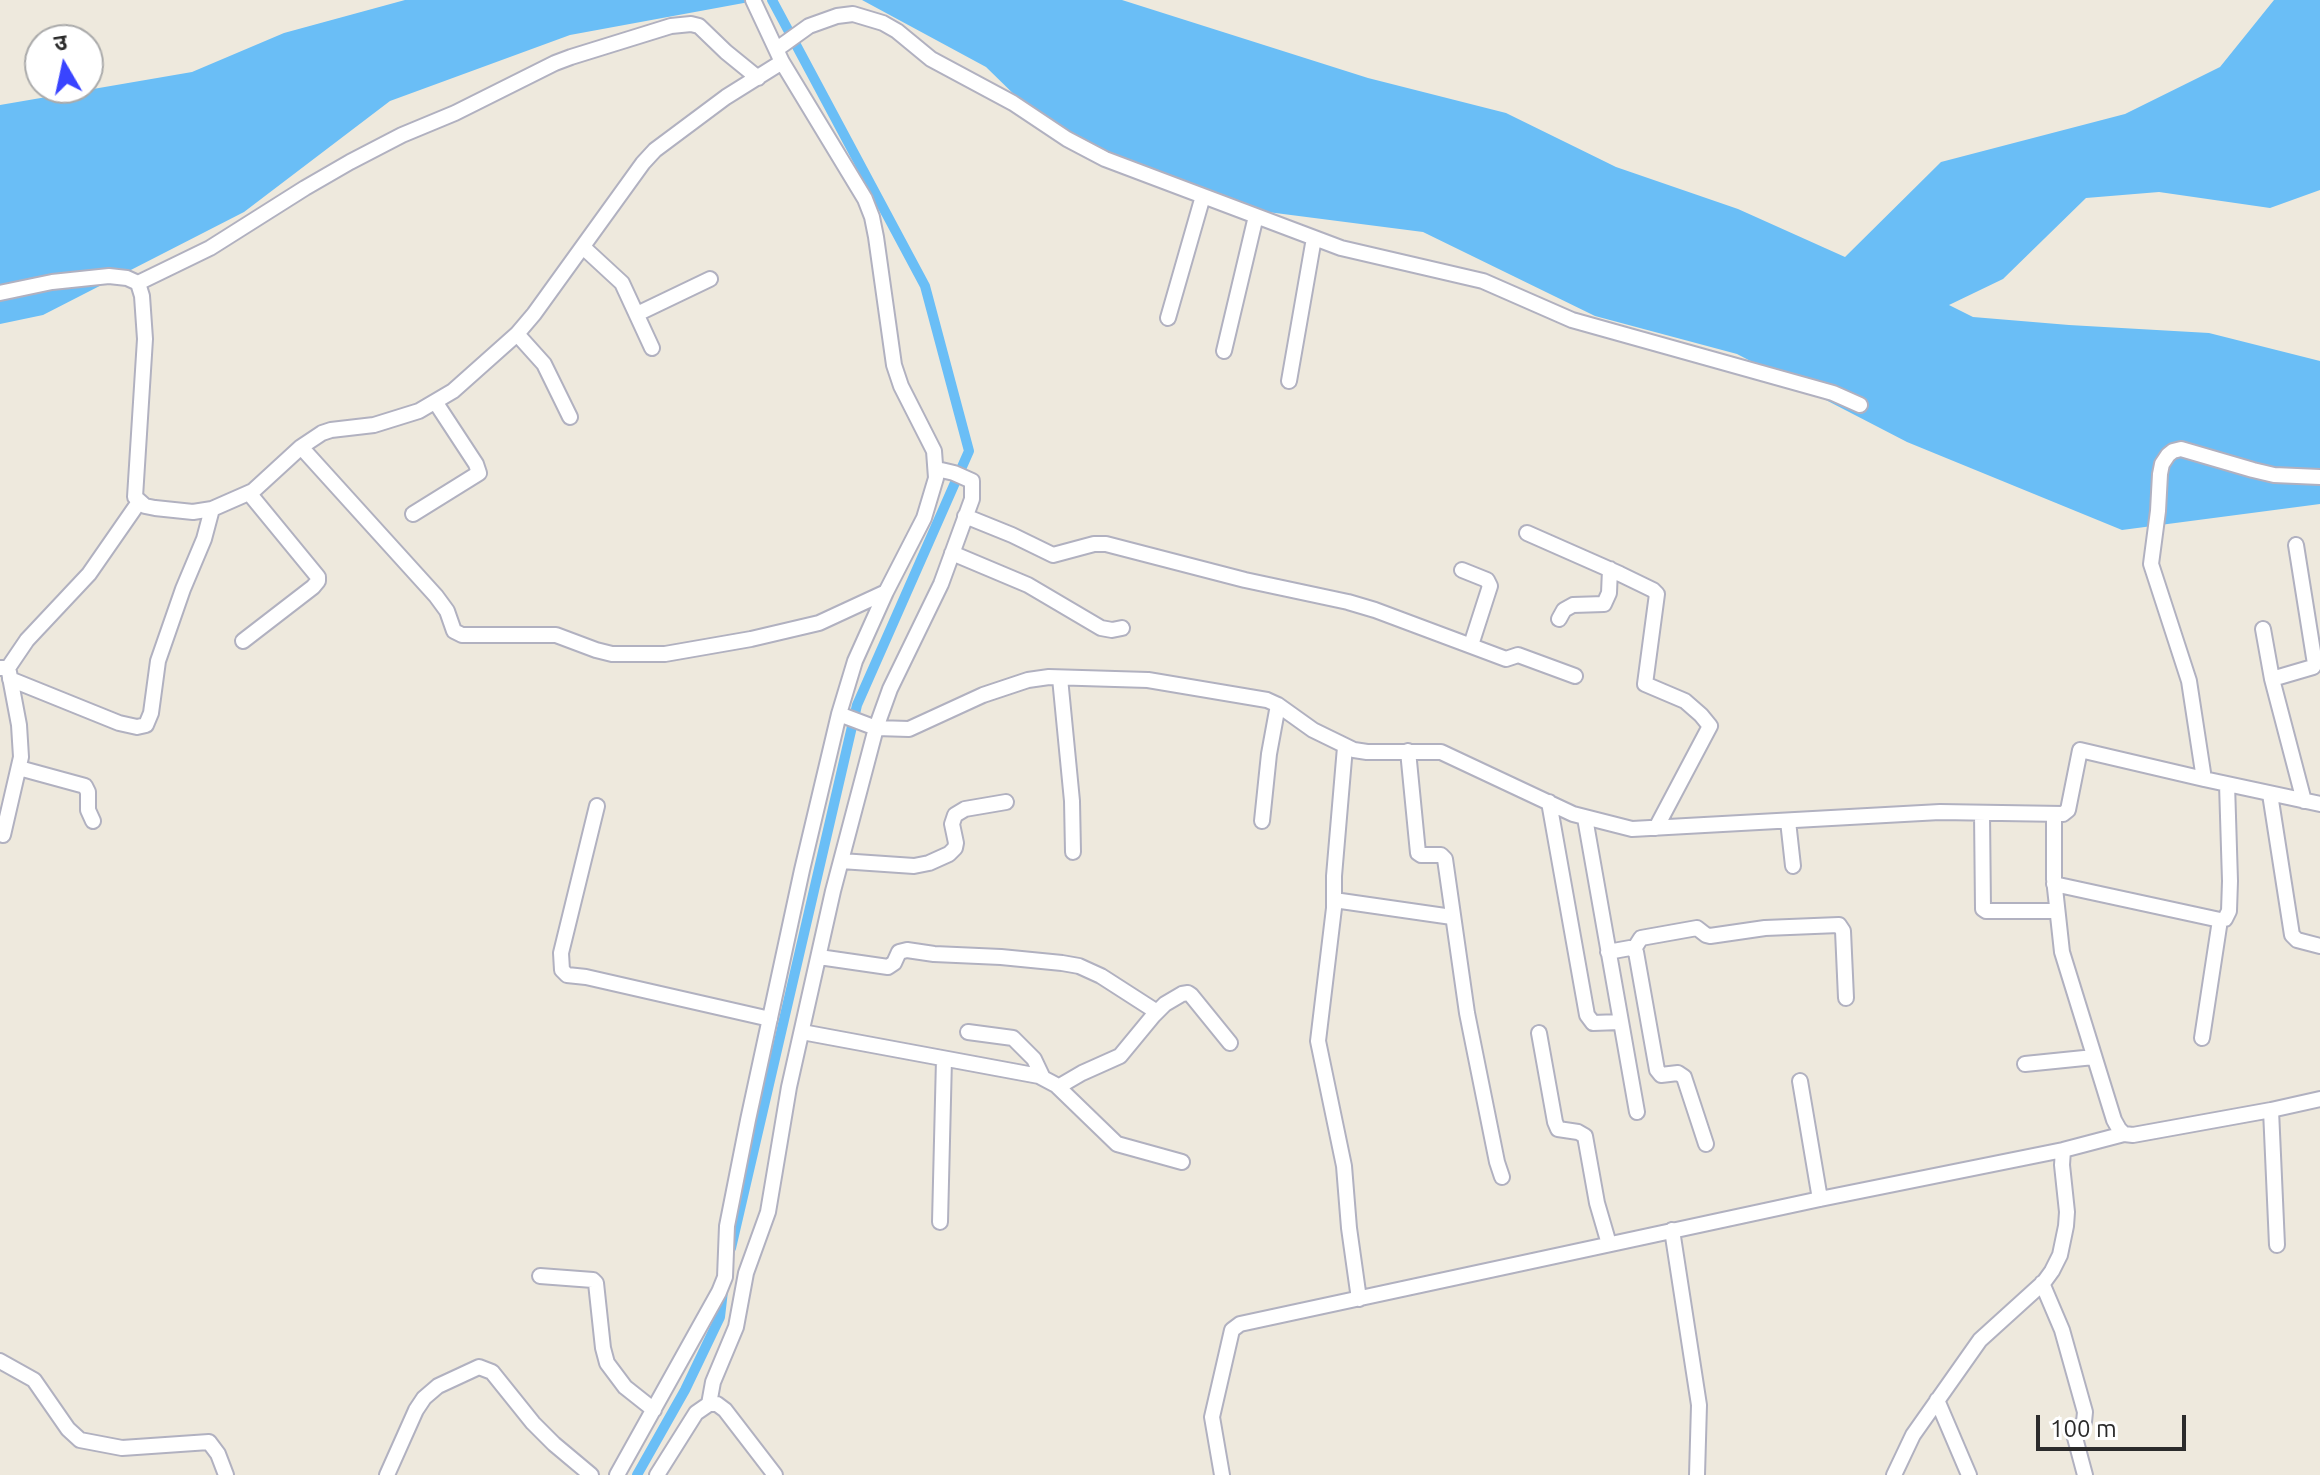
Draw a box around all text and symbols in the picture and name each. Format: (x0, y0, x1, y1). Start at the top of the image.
north arrow (24, 24, 104, 104)
text: उ (52, 28, 69, 55)
scale bar (2040, 1399, 2190, 1449)
text: 100 m (2050, 1415, 2117, 1442)

